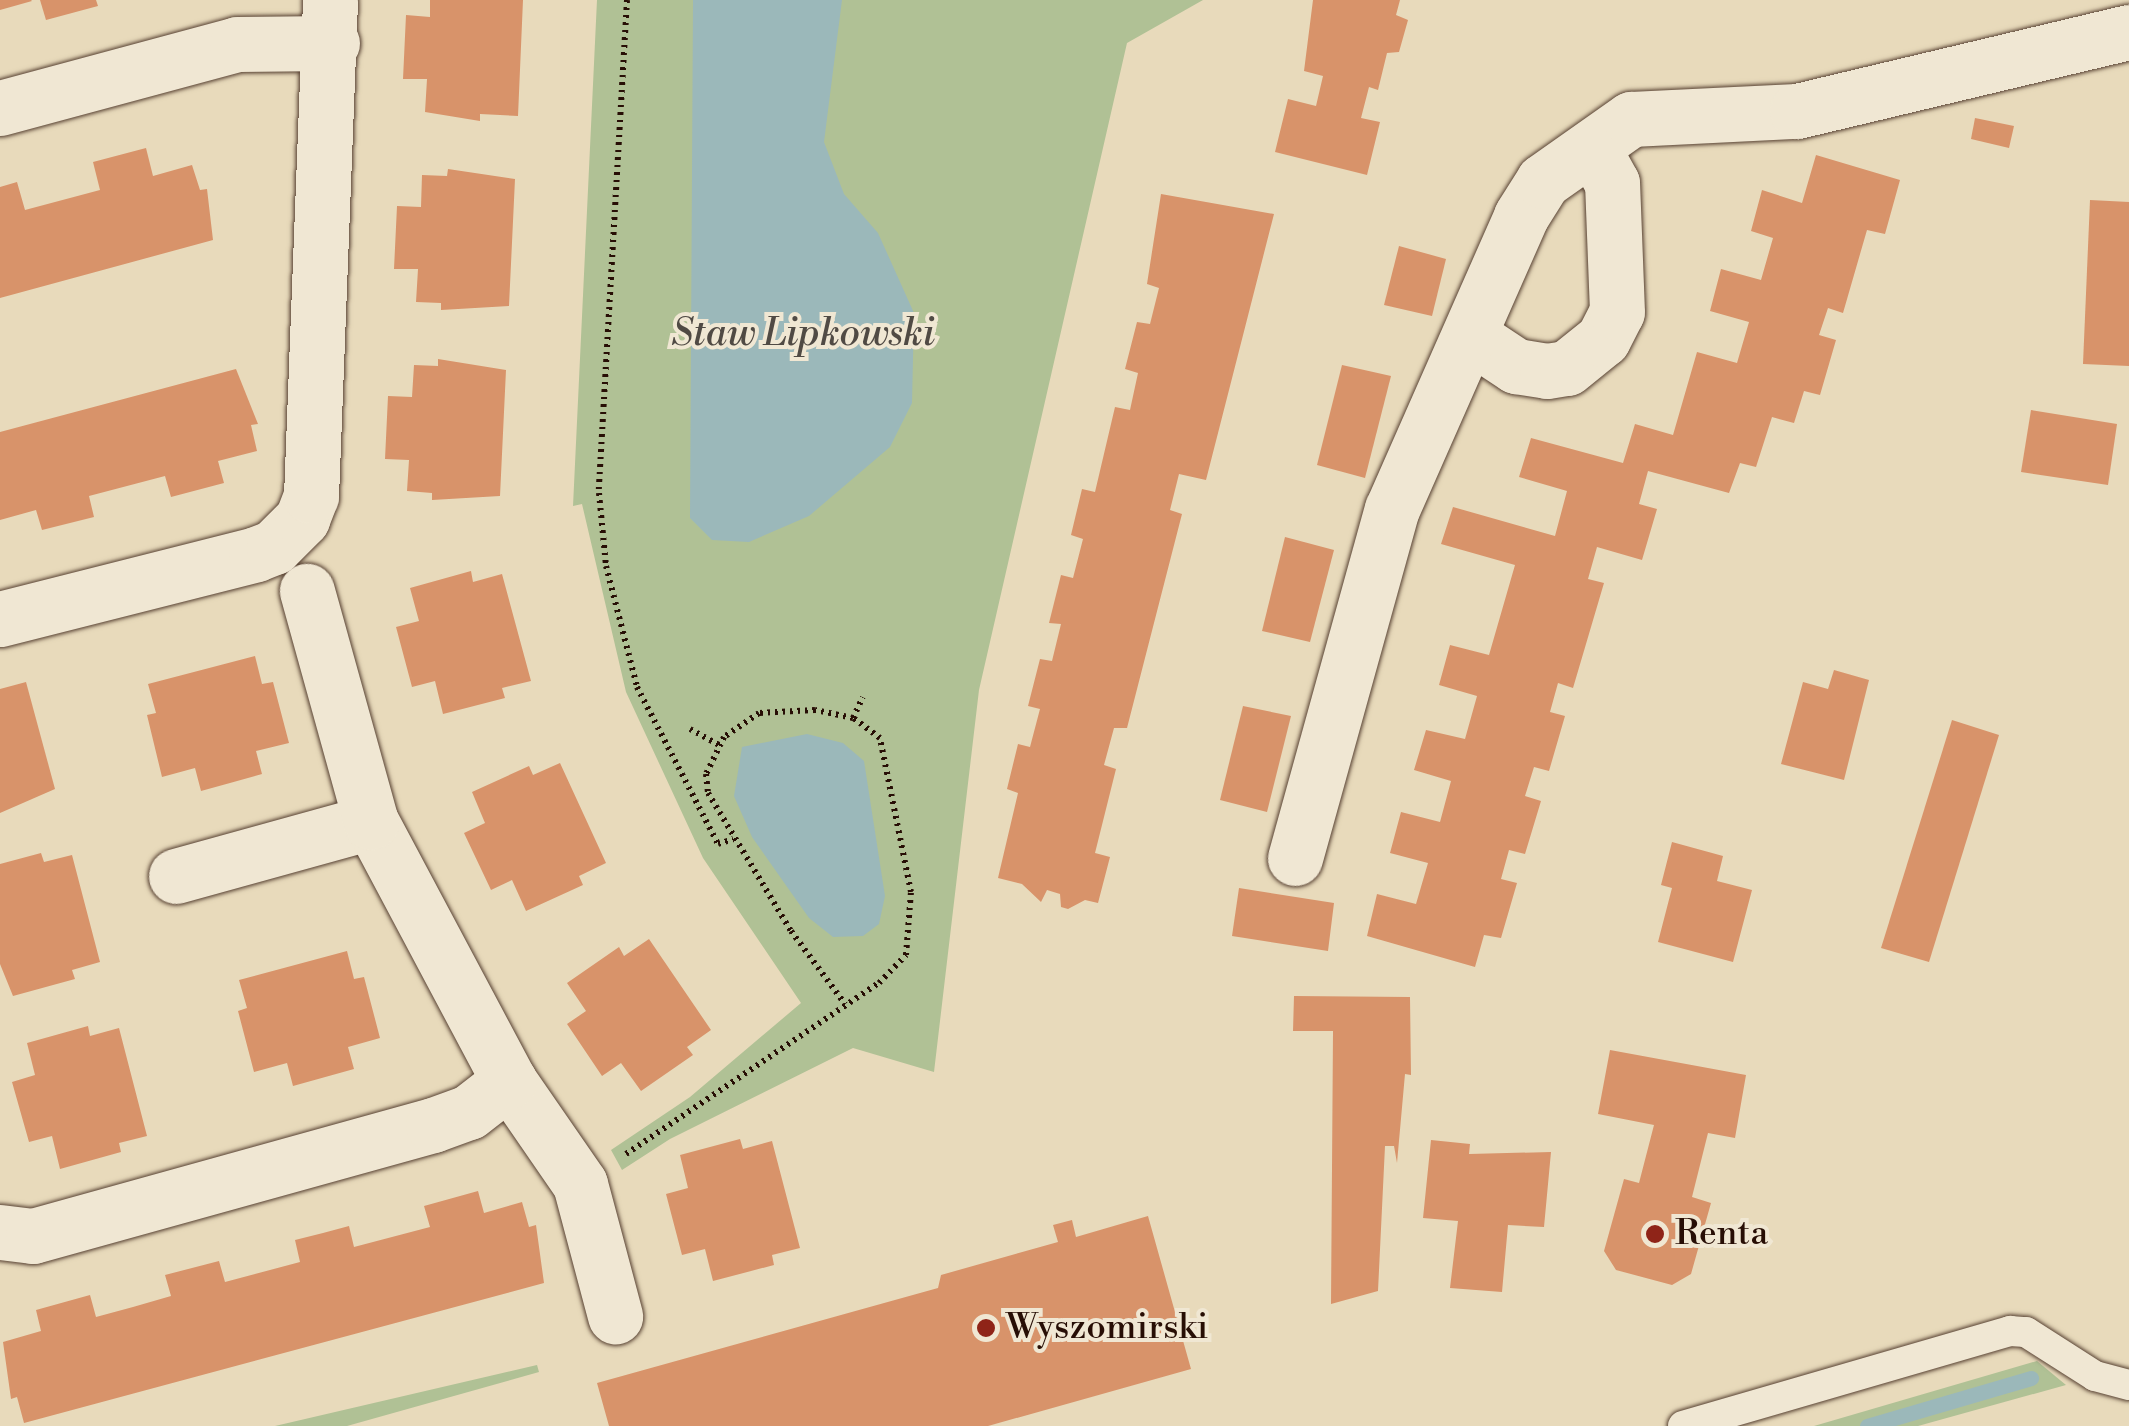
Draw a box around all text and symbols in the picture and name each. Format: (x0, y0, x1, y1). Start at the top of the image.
water label: Staw Lipkowski (671, 311, 935, 357)
place label: Renta (1675, 1213, 1768, 1255)
marker: Renta (1644, 1223, 1666, 1245)
place label: Wyszomirski (1006, 1307, 1208, 1349)
marker: Wyszomirski (975, 1317, 997, 1339)

